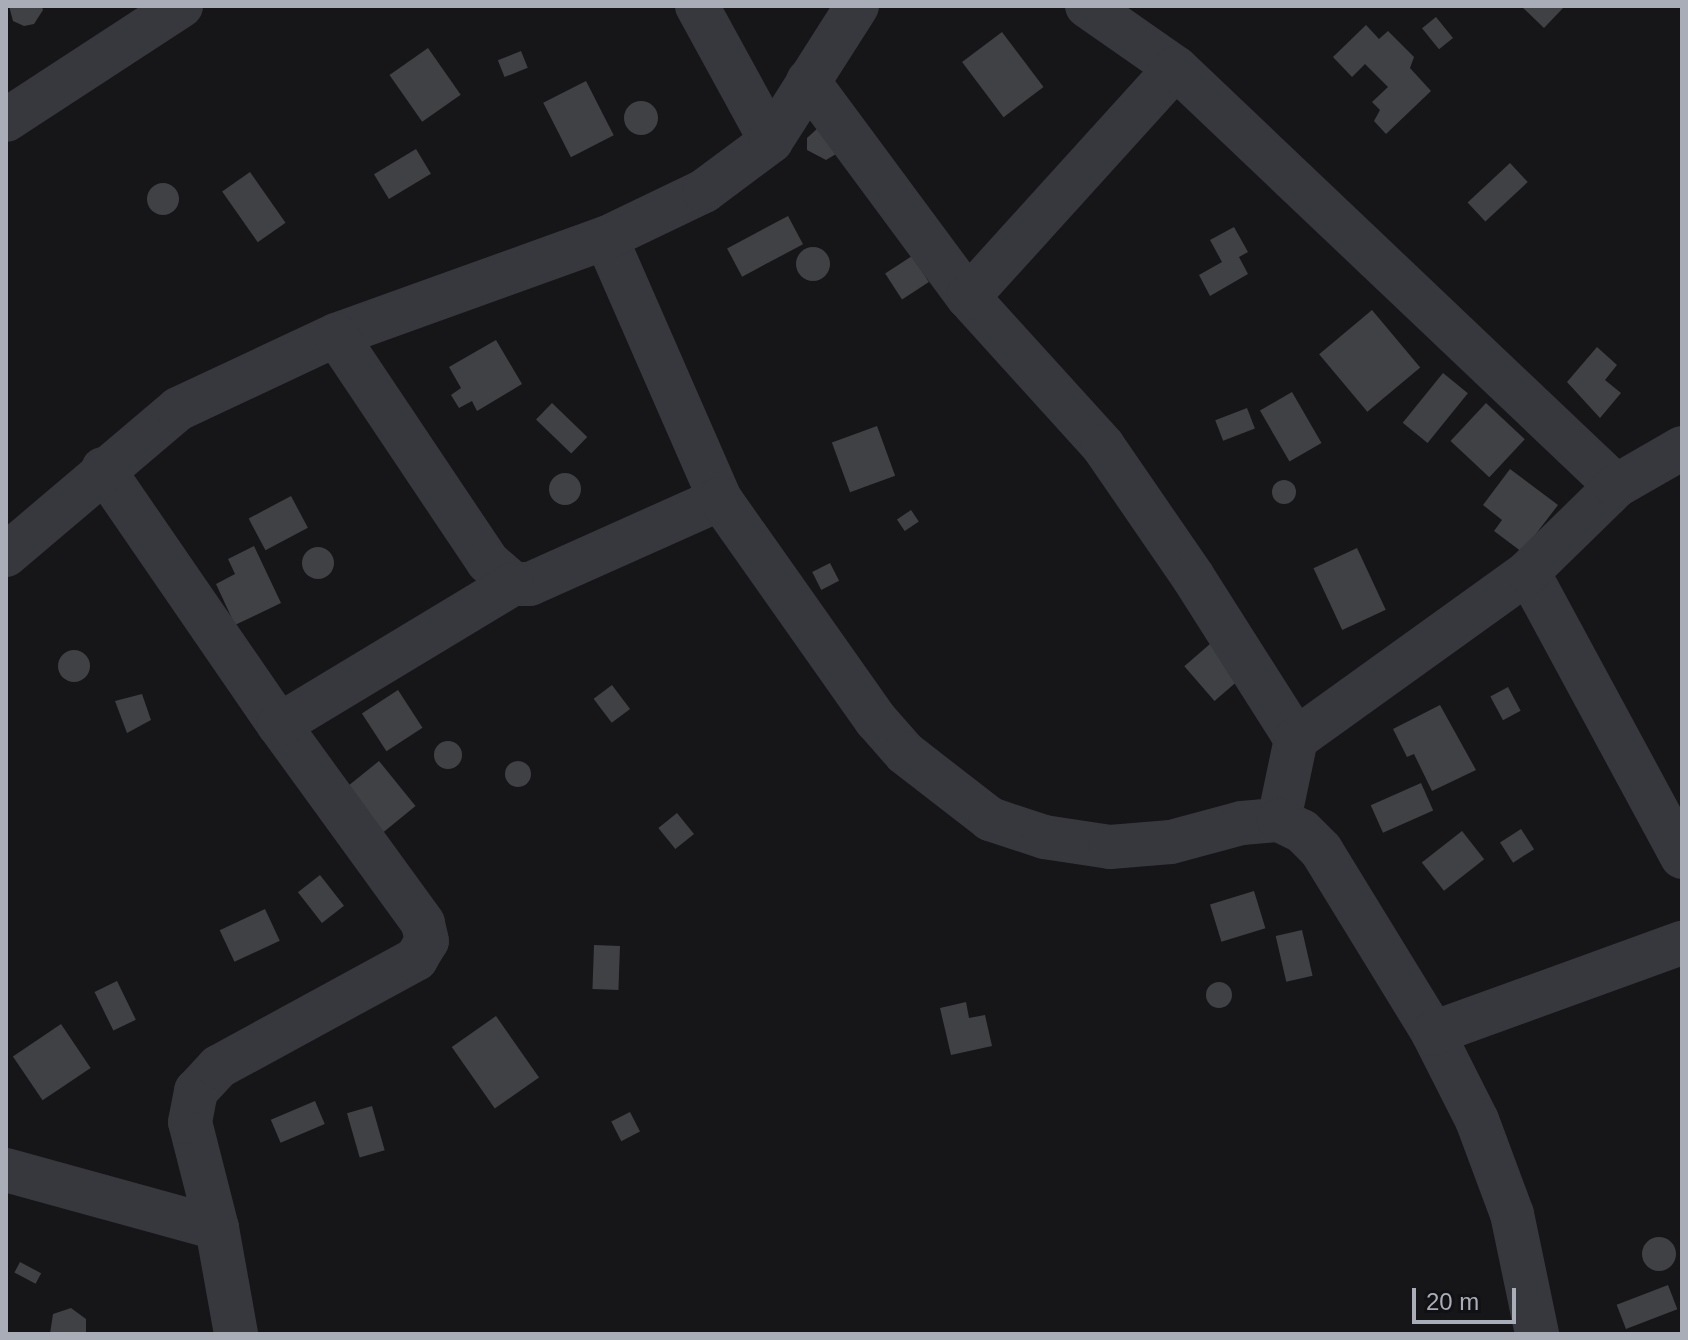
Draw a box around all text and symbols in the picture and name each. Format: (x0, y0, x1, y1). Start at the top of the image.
scale bar (1416, 1272, 1520, 1322)
text: 20 m (1426, 1288, 1479, 1315)

